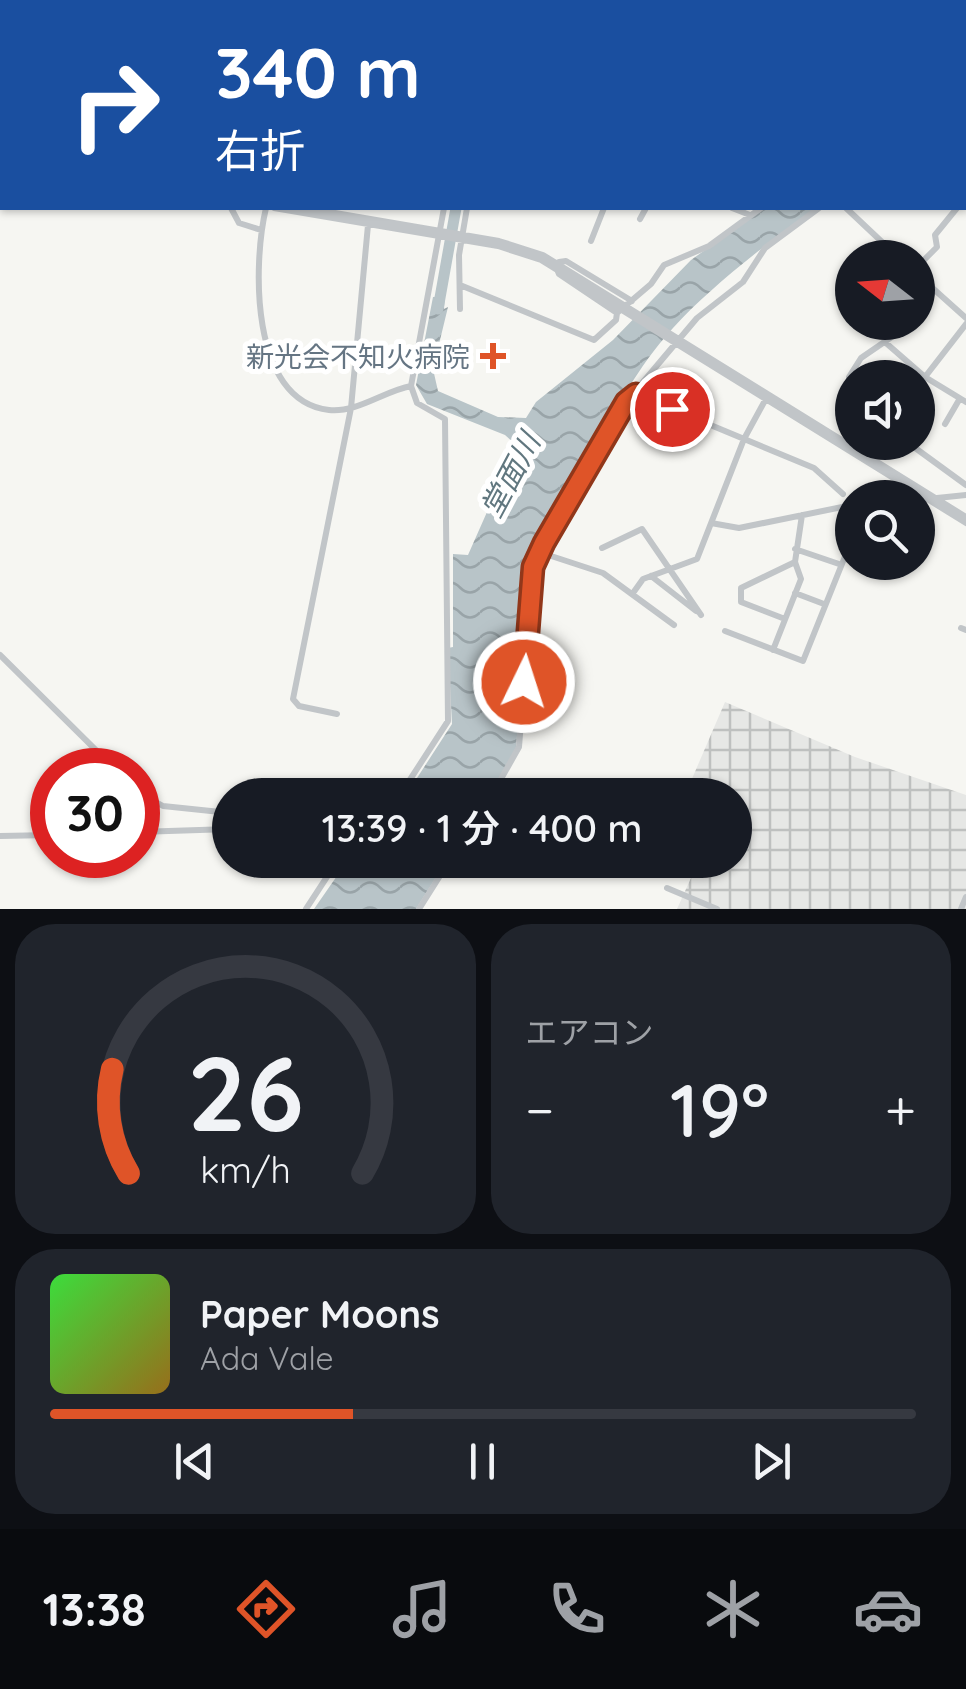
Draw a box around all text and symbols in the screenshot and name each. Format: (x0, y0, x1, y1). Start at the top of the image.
text: 340 m (215, 28, 421, 116)
icon: right (50, 40, 180, 170)
text: 右折 (215, 122, 305, 178)
north arrow (835, 240, 935, 340)
map controls (835, 240, 935, 580)
place label: 新光会不知火病院 (246, 339, 470, 374)
marker: 新光会不知火病院 (480, 343, 506, 369)
button: sound (835, 360, 935, 460)
pin (630, 367, 715, 452)
icon: arrive (645, 382, 700, 437)
water label: 堂面川 (472, 424, 549, 524)
button: search (835, 480, 935, 580)
position arrow (472, 630, 576, 734)
speed limit sign: 30 (30, 748, 160, 878)
text: 13:39 · 1 分 · 400 m (322, 804, 642, 852)
text: エアコン (526, 1012, 654, 1052)
text: 26 (187, 1027, 304, 1157)
text: 19° (670, 1062, 769, 1156)
text: − (526, 1075, 554, 1144)
text: + (885, 1075, 916, 1144)
text: km/h (200, 1147, 291, 1192)
text: Paper Moons (200, 1290, 440, 1338)
text: Ada Vale (200, 1338, 334, 1378)
icon: previous (167, 1434, 222, 1489)
icon: pause (455, 1434, 510, 1489)
icon: next (744, 1434, 799, 1489)
icon: directions (231, 1574, 301, 1644)
icon: music (387, 1574, 457, 1644)
icon: phone (542, 1574, 612, 1644)
icon: climate (698, 1574, 768, 1644)
icon: car (853, 1574, 923, 1644)
text: 13:38 (43, 1581, 146, 1637)

